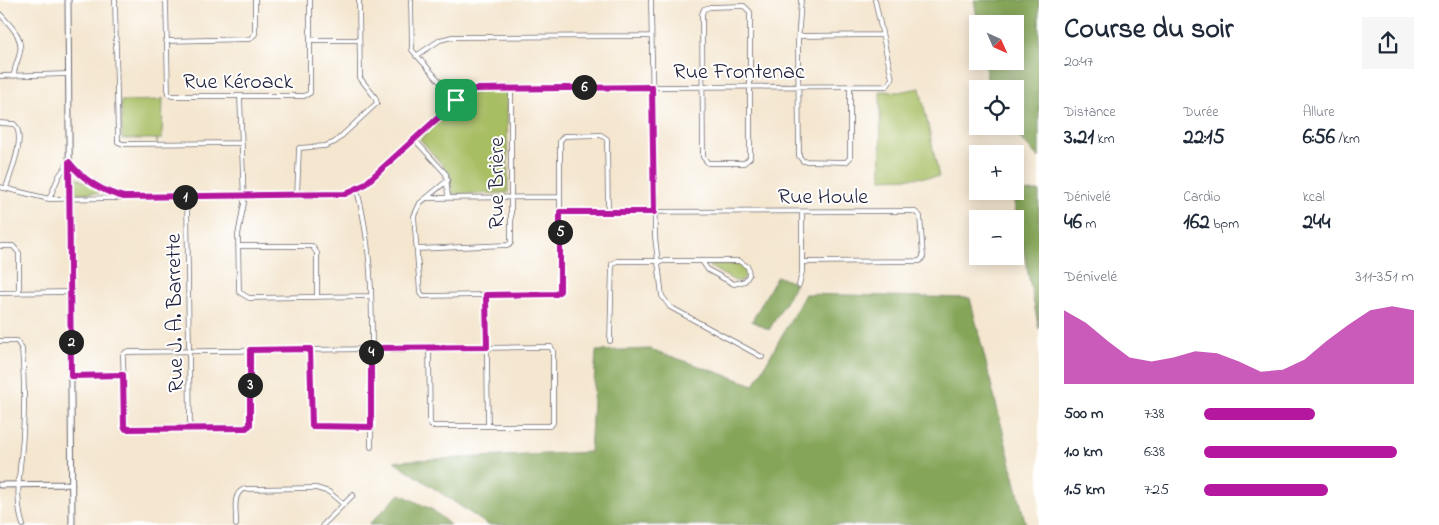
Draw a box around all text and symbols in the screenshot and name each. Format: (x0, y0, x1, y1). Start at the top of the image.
text: Course du soir (1064, 10, 1234, 51)
north arrow (969, 15, 1024, 70)
map controls (969, 15, 1024, 265)
button: share (1362, 17, 1414, 69)
text: 20:47 (1064, 50, 1093, 74)
street label: Rue Frontenac (673, 57, 805, 89)
street label: Rue Kéroack (183, 67, 293, 99)
pin: 6 (572, 74, 596, 100)
text: 6 (581, 77, 588, 98)
pin (435, 79, 477, 121)
button: locate (969, 80, 1024, 135)
icon: arrive (442, 86, 470, 114)
text: Distance (1064, 102, 1116, 123)
text: Durée (1183, 102, 1218, 123)
text: Allure (1303, 102, 1335, 123)
text: 3.21 (1064, 123, 1094, 153)
text: 22:15 (1183, 123, 1225, 153)
text: 6:56 (1303, 123, 1335, 153)
text: km (1094, 129, 1115, 150)
text: /km (1335, 129, 1360, 150)
street label: Rue Brière (482, 137, 514, 229)
button: + (969, 145, 1024, 200)
street label: Rue Houle (778, 182, 868, 214)
pin: 1 (172, 184, 198, 210)
text: 1 (183, 187, 188, 208)
text: Dénivelé (1064, 187, 1111, 208)
text: Cardio (1183, 187, 1221, 208)
text: kcal (1303, 187, 1325, 208)
text: 46 (1064, 208, 1082, 238)
text: 162 (1183, 208, 1210, 238)
text: 244 (1303, 208, 1330, 238)
button: − (969, 210, 1024, 265)
text: m (1082, 214, 1096, 235)
text: bpm (1210, 214, 1239, 235)
pin: 5 (548, 220, 572, 244)
text: 5 (556, 222, 565, 243)
street label: Rue J. A. Barrette (159, 233, 193, 393)
text: Dénivelé (1064, 265, 1117, 289)
text: 311–351 m (1355, 265, 1414, 289)
pin: 2 (58, 330, 84, 354)
text: 2 (68, 332, 75, 353)
pin: 4 (358, 340, 384, 364)
text: 4 (369, 342, 374, 363)
pin: 3 (238, 372, 262, 398)
text: 3 (248, 375, 253, 396)
text: 500 m (1064, 402, 1103, 426)
text: 7:38 (1144, 402, 1165, 426)
text: 1.0 km (1064, 440, 1103, 464)
text: 6:38 (1144, 440, 1165, 464)
text: 1.5 km (1064, 478, 1105, 502)
text: 7:25 (1144, 478, 1169, 502)

